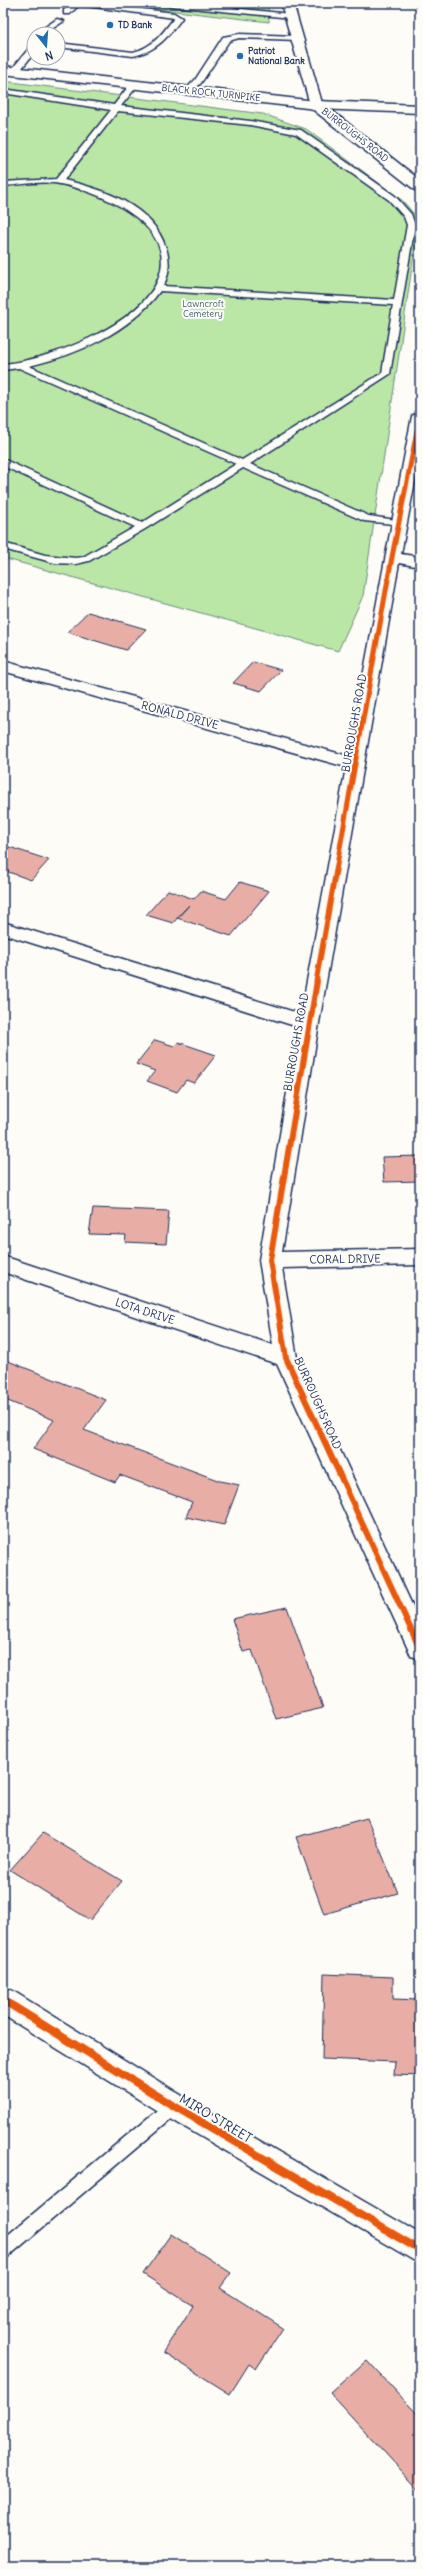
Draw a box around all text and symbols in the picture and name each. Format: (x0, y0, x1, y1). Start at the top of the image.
place label: TD Bank (118, 19, 152, 30)
marker: TD Bank (105, 20, 115, 30)
north arrow (26, 26, 66, 66)
place label: Patriot National Bank (248, 45, 305, 66)
text: N (43, 48, 55, 63)
marker: Patriot National Bank (235, 51, 245, 61)
street label: BLACK ROCK TURNPIKE (161, 82, 261, 103)
street label: BURROUGHS ROAD (320, 105, 391, 164)
park label: Lawncroft Cemetery (182, 298, 224, 319)
street label: BURROUGHS ROAD (338, 673, 370, 773)
street label: RONALD DRIVE (140, 698, 220, 732)
street label: BURROUGHS ROAD (280, 992, 312, 1092)
street label: CORAL DRIVE (309, 1251, 381, 1267)
street label: LOTA DRIVE (114, 1295, 176, 1327)
street label: BURROUGHS ROAD (291, 1355, 345, 1452)
street label: MIRO STREET (176, 2090, 255, 2147)

